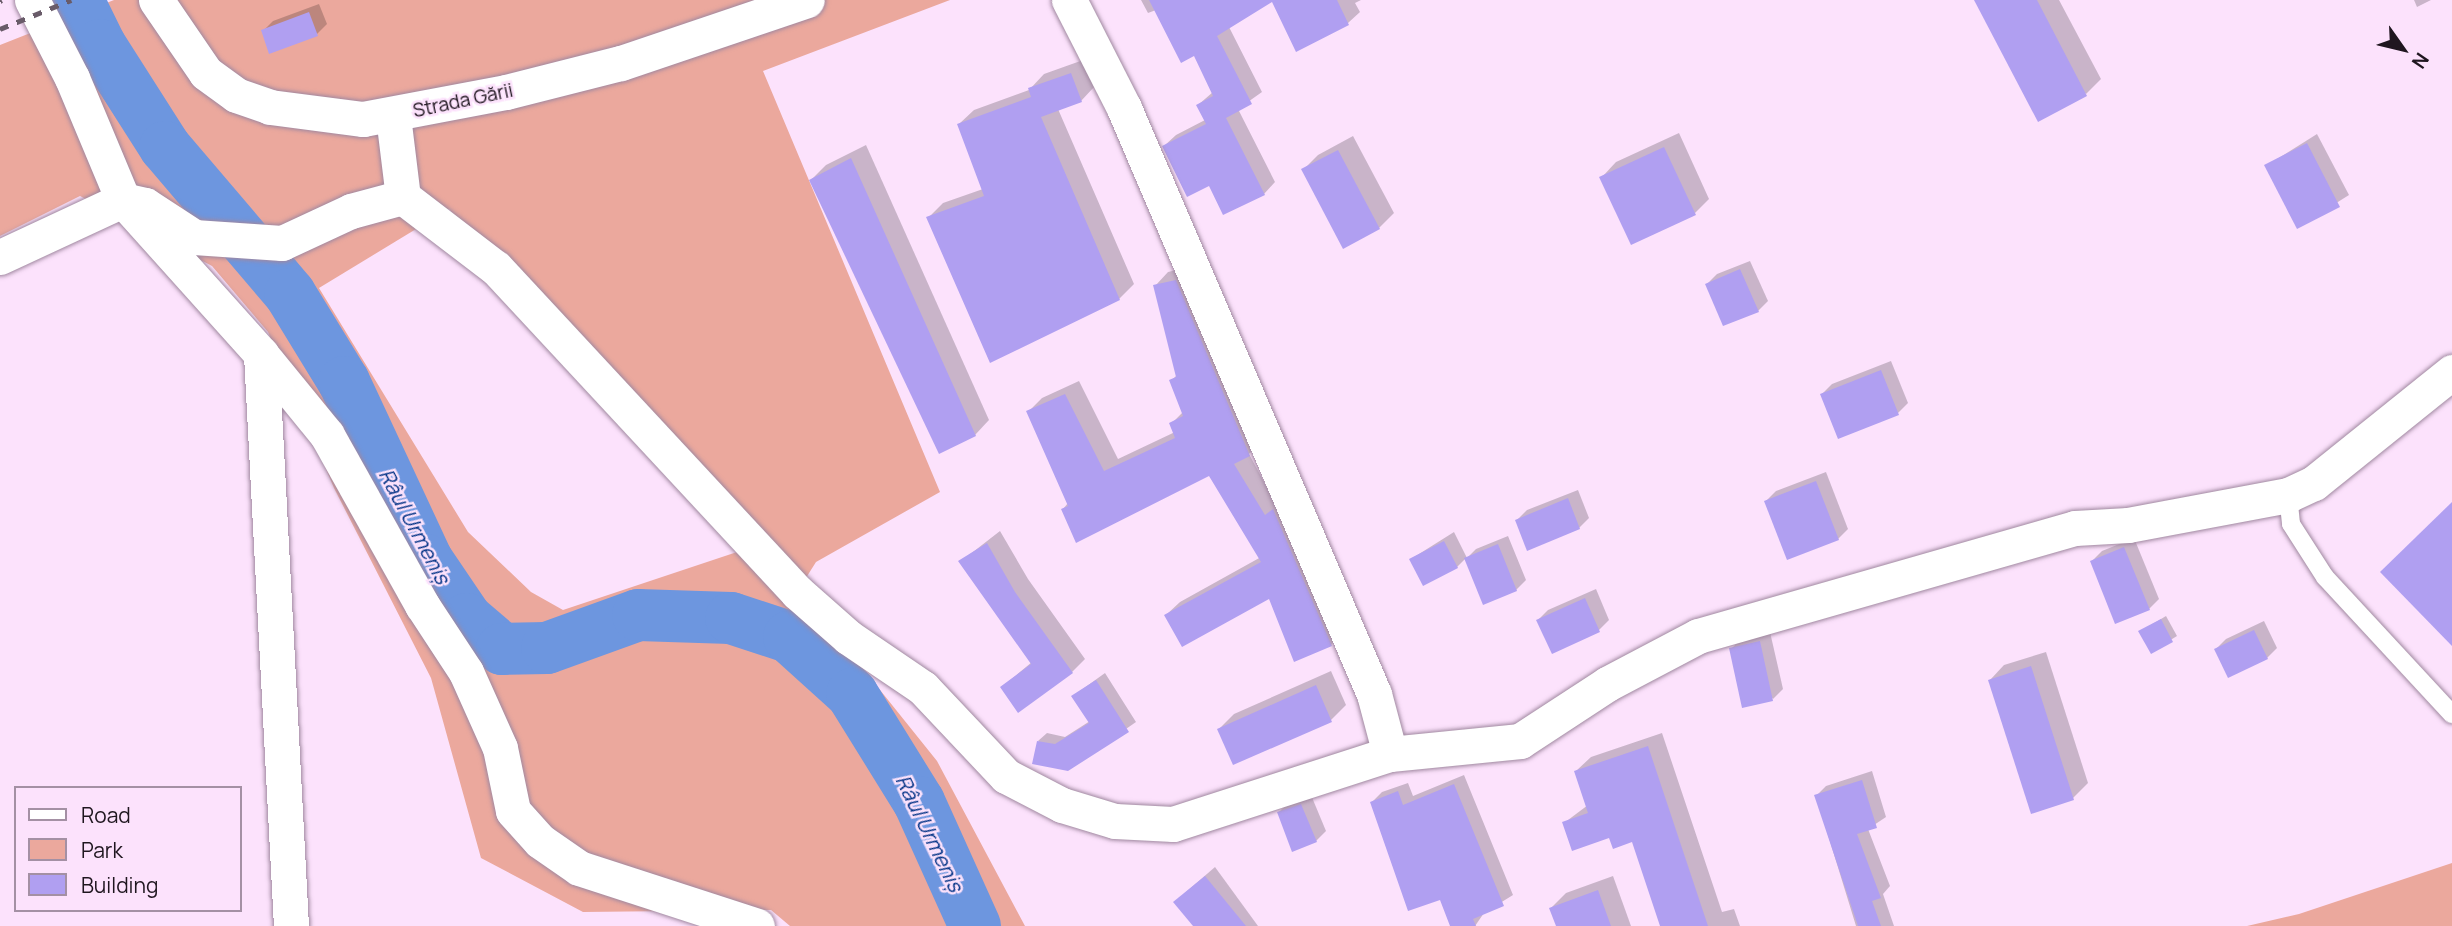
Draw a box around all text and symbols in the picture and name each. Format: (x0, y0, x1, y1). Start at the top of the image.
north arrow (2368, 14, 2438, 84)
text: N (2406, 48, 2435, 74)
street label: Strada Gării (411, 79, 515, 123)
water label: Râul Urmeniș (374, 464, 456, 588)
water label: Râul Urmeniș (891, 770, 969, 896)
legend (14, 786, 242, 912)
text: Road (81, 801, 131, 829)
text: Park (81, 836, 123, 864)
text: Building (81, 871, 158, 899)

